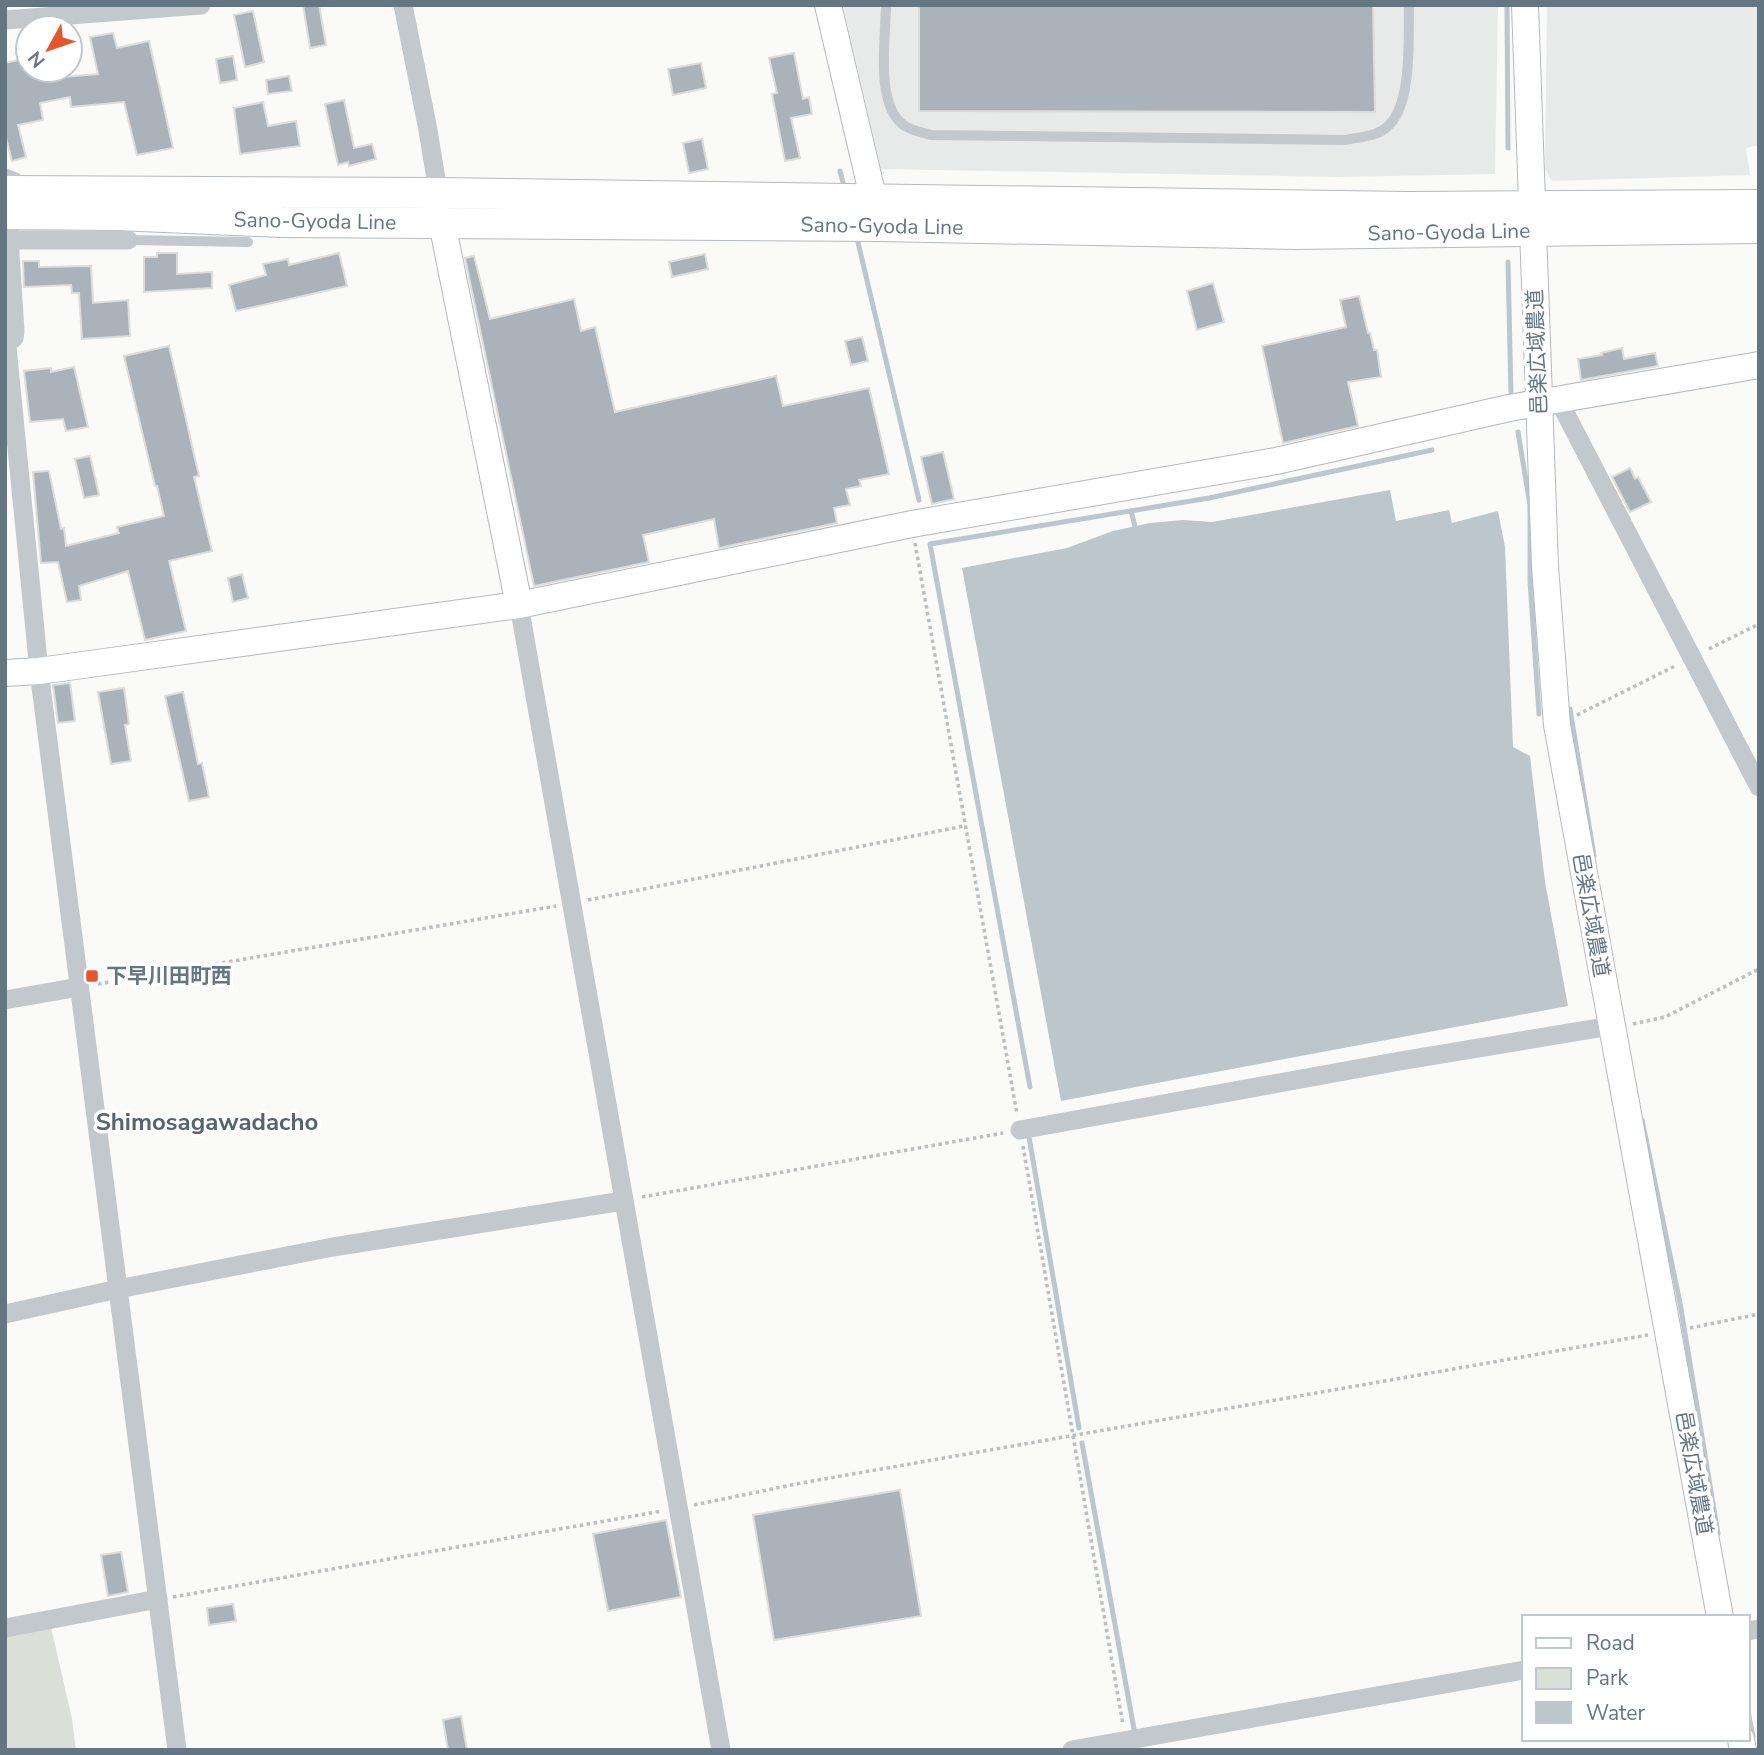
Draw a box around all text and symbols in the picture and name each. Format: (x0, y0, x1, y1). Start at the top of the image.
north arrow (14, 14, 84, 84)
text: N (22, 45, 51, 73)
street label: Sano-Gyoda Line (233, 206, 397, 236)
street label: Sano-Gyoda Line (800, 211, 964, 241)
street label: Sano-Gyoda Line (1367, 217, 1531, 247)
street label: 邑楽広域農道 (1521, 289, 1553, 415)
street label: 邑楽広域農道 (1566, 851, 1616, 979)
place label: 下早川田町西 (106, 962, 232, 990)
marker: 下早川田町西 (84, 968, 100, 984)
district label: Shimosagawadacho (96, 1106, 318, 1138)
street label: 邑楽広域農道 (1669, 1409, 1719, 1537)
legend (1522, 1615, 1750, 1741)
text: Road (1586, 1629, 1635, 1657)
text: Park (1586, 1664, 1628, 1692)
text: Water (1586, 1699, 1645, 1727)

